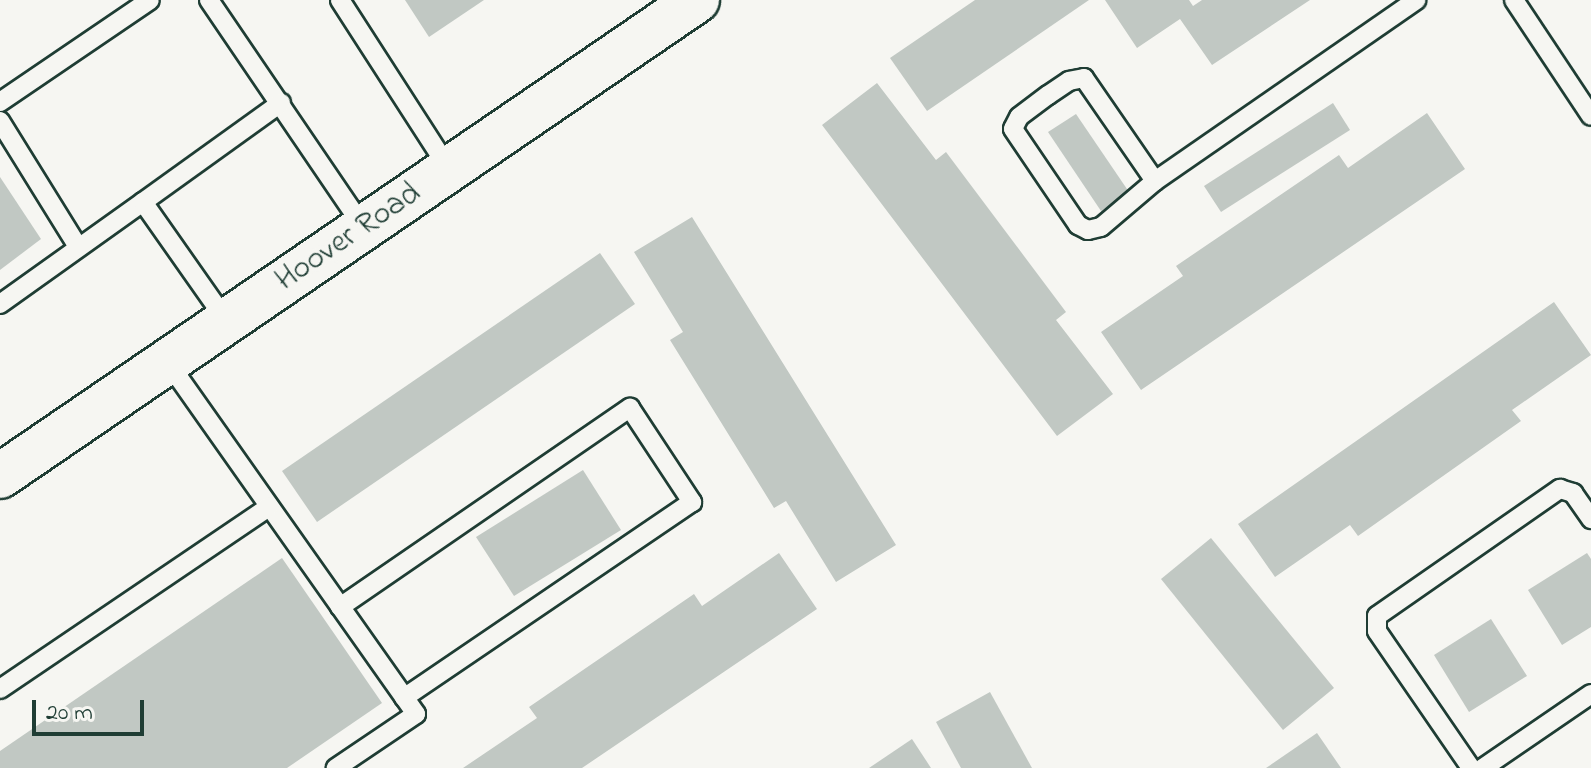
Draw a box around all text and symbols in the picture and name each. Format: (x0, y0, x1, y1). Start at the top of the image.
street label: Hoover Road (269, 175, 429, 301)
scale bar (36, 684, 148, 734)
text: 20 m (46, 696, 93, 731)

